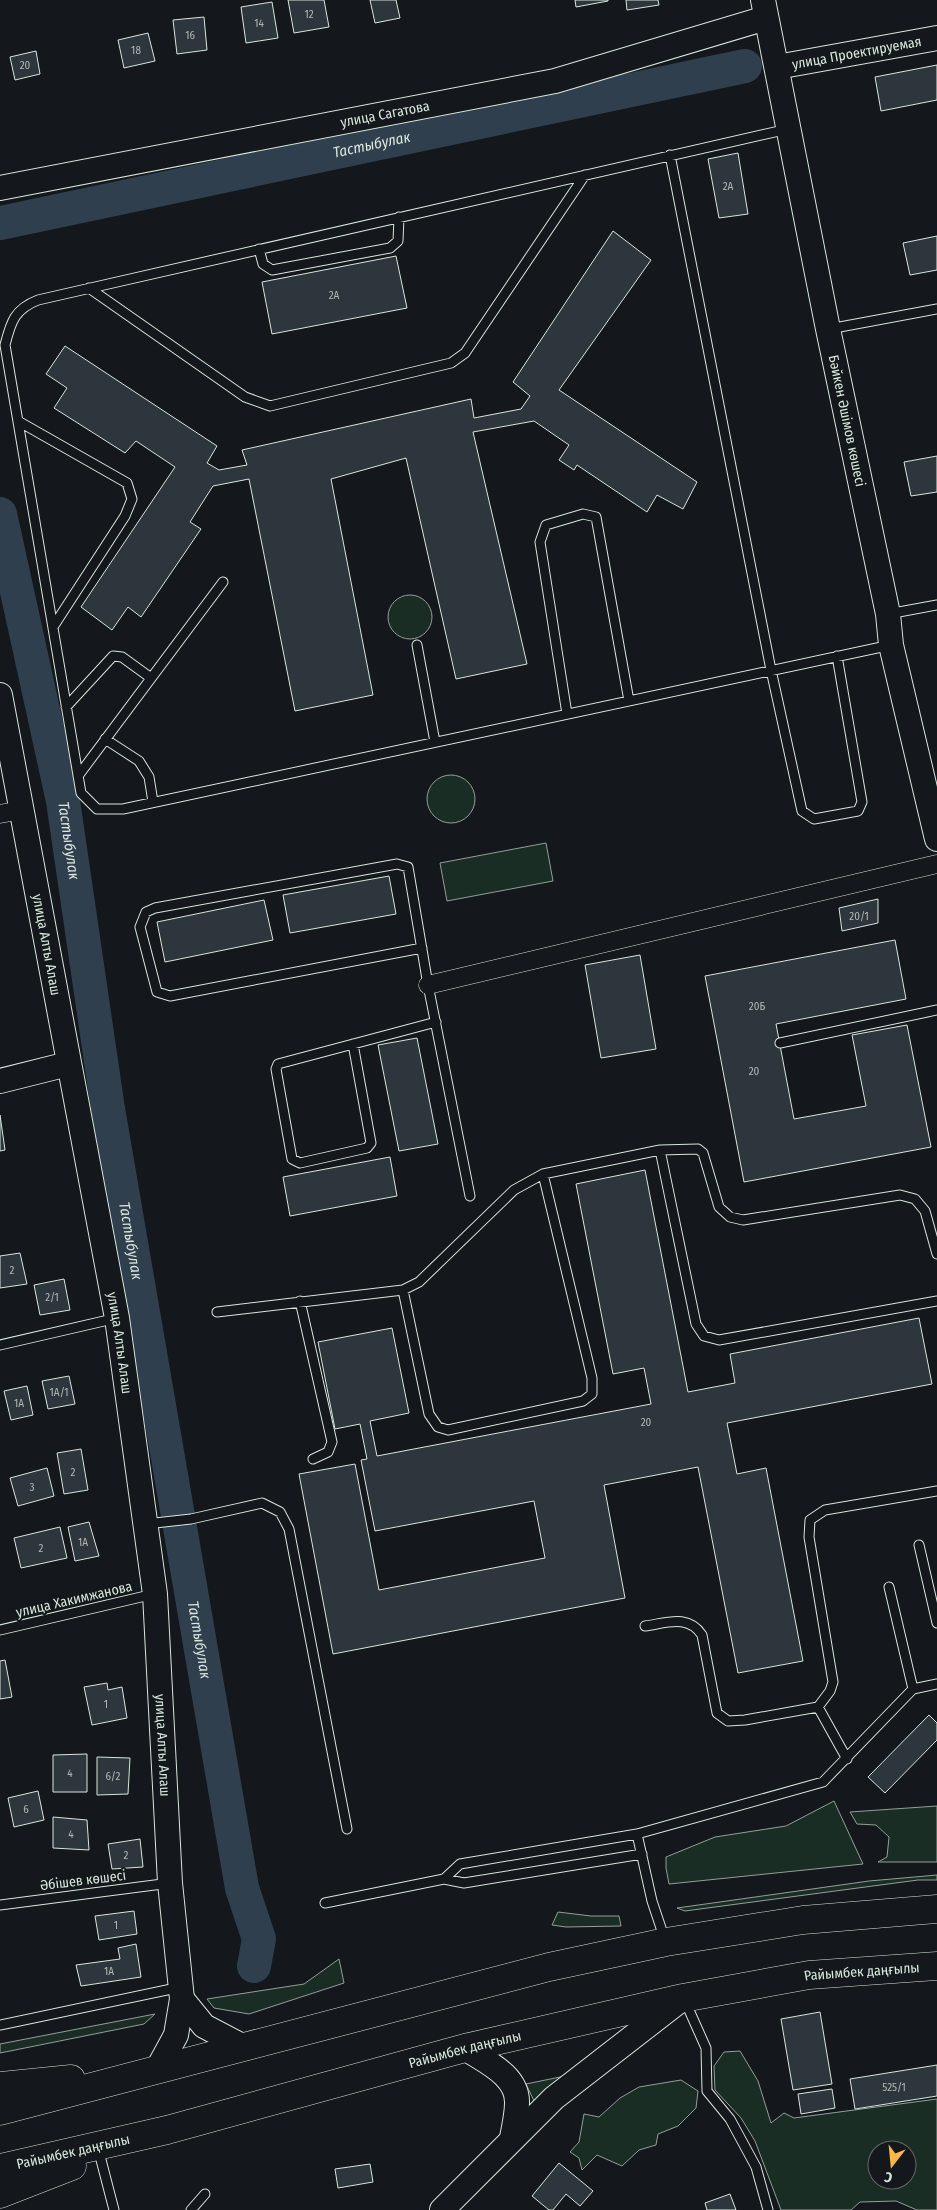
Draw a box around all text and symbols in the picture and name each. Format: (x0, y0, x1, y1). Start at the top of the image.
house number: 12 (304, 8, 314, 21)
house number: 14 (254, 17, 264, 30)
house number: 16 (185, 29, 195, 42)
street label: улица Проектируемая (791, 33, 923, 73)
house number: 18 (131, 44, 141, 57)
house number: 20 (20, 59, 31, 72)
street label: улица Сагатова (339, 97, 431, 131)
water label: Тастыбулак (331, 128, 412, 162)
house number: 2А (723, 180, 734, 193)
house number: 2А (329, 289, 340, 302)
street label: Бәйкен Әшімов көшесі (825, 353, 869, 488)
water label: Тастыбулак (54, 800, 83, 881)
street label: улица Алты Алаш (29, 893, 64, 997)
house number: 20/1 (849, 910, 869, 923)
house number: 20Б (749, 1000, 765, 1013)
house number: 20 (749, 1065, 760, 1078)
water label: Тастыбулак (115, 1201, 146, 1281)
house number: 2 (10, 1264, 15, 1277)
house number: 2/1 (45, 1291, 59, 1304)
street label: улица Алты Алаш (103, 1291, 135, 1395)
house number: 1А/1 (50, 1386, 68, 1399)
house number: 1А (14, 1397, 24, 1410)
house number: 20 (641, 1416, 652, 1429)
house number: 2 (71, 1466, 76, 1479)
house number: 3 (30, 1481, 35, 1494)
house number: 1А (78, 1536, 88, 1549)
house number: 2 (39, 1542, 44, 1555)
street label: улица Хакимжанова (14, 1578, 134, 1621)
water label: Тастыбулак (184, 1600, 215, 1680)
street label: улица Алты Алаш (151, 1694, 174, 1797)
house number: 1 (104, 1698, 108, 1711)
house number: 4 (67, 1767, 73, 1780)
house number: 6/2 (106, 1770, 121, 1783)
house number: 6 (23, 1803, 29, 1816)
house number: 4 (68, 1828, 74, 1841)
house number: 2 (124, 1849, 129, 1862)
street label: Әбішев көшесі (39, 1867, 127, 1894)
house number: 1 (114, 1919, 118, 1932)
street label: Райымбек даңғылы (803, 1959, 920, 1985)
house number: 1А (104, 1965, 114, 1978)
street label: Райымбек даңғылы (407, 2027, 523, 2072)
house number: 525/1 (882, 2081, 906, 2094)
street label: Райымбек даңғылы (15, 2131, 132, 2173)
north arrow (867, 2140, 917, 2190)
text: С (882, 2168, 894, 2186)

